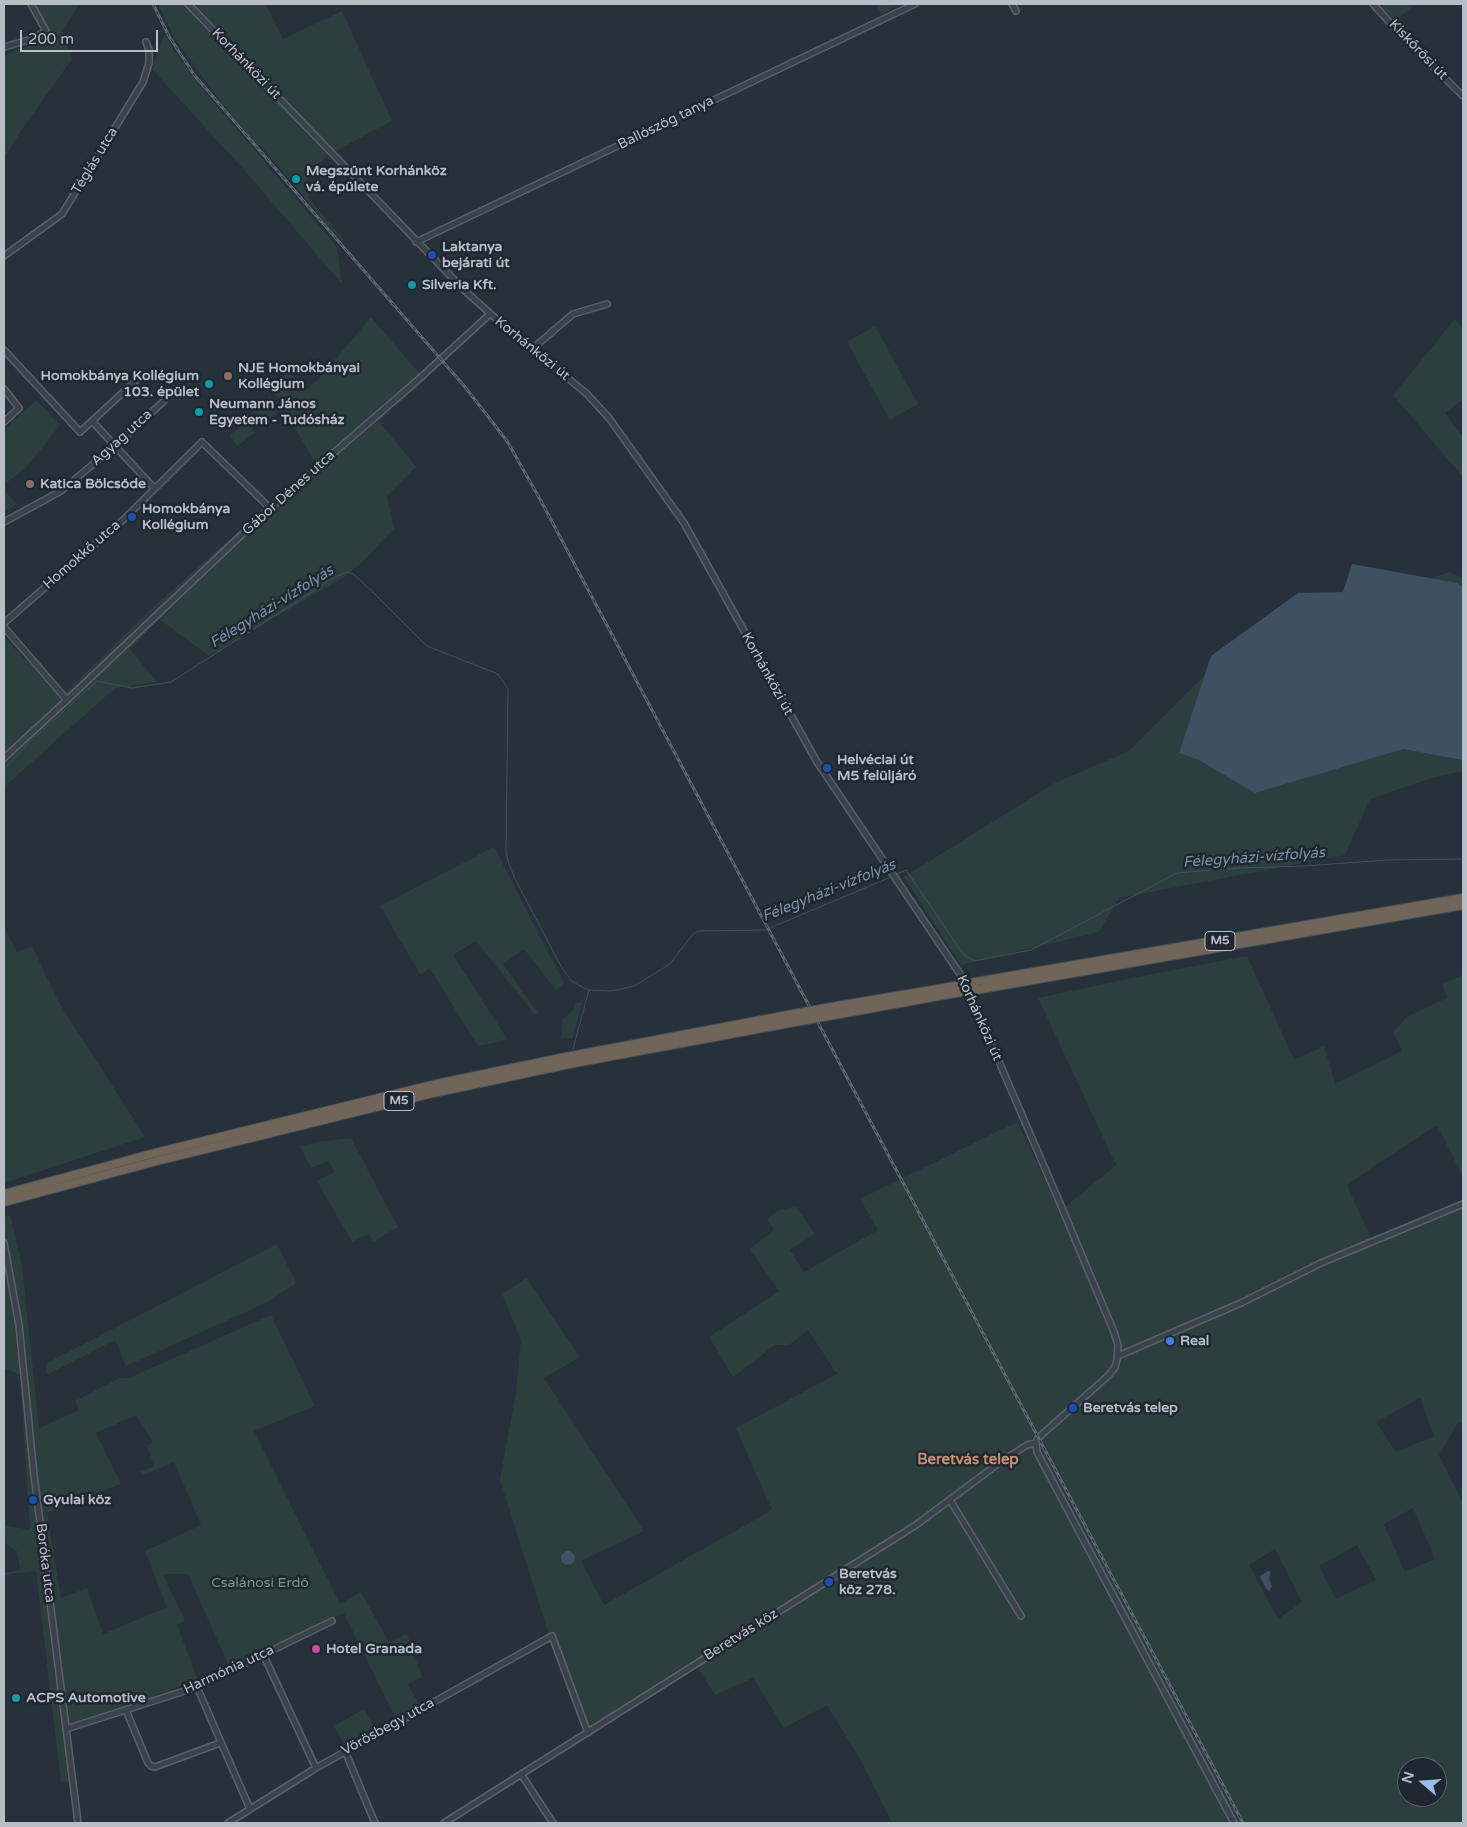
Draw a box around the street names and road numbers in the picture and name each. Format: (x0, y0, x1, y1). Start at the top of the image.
street label: Kiskőrösi út (1385, 16, 1451, 84)
street label: Korhánközi út (208, 25, 284, 103)
street label: Ballószög tanya (615, 93, 717, 153)
street label: Téglás utca (68, 124, 122, 198)
street label: Korhánközi út (491, 313, 573, 385)
street label: Agyag utca (88, 406, 156, 470)
street label: Gábor Dénes utca (239, 447, 339, 539)
street label: Homokkő utca (40, 517, 124, 593)
street label: Korhánközi út (737, 630, 797, 718)
road number: M5 (1205, 931, 1235, 950)
street label: Korhánközi út (953, 972, 1005, 1064)
road number: M5 (384, 1092, 414, 1110)
street label: Boróka utca (32, 1522, 58, 1604)
street label: Beretvás köz (701, 1605, 781, 1665)
street label: Harmónia utca (181, 1642, 277, 1698)
street label: Vörösbegy utca (339, 1695, 437, 1759)

